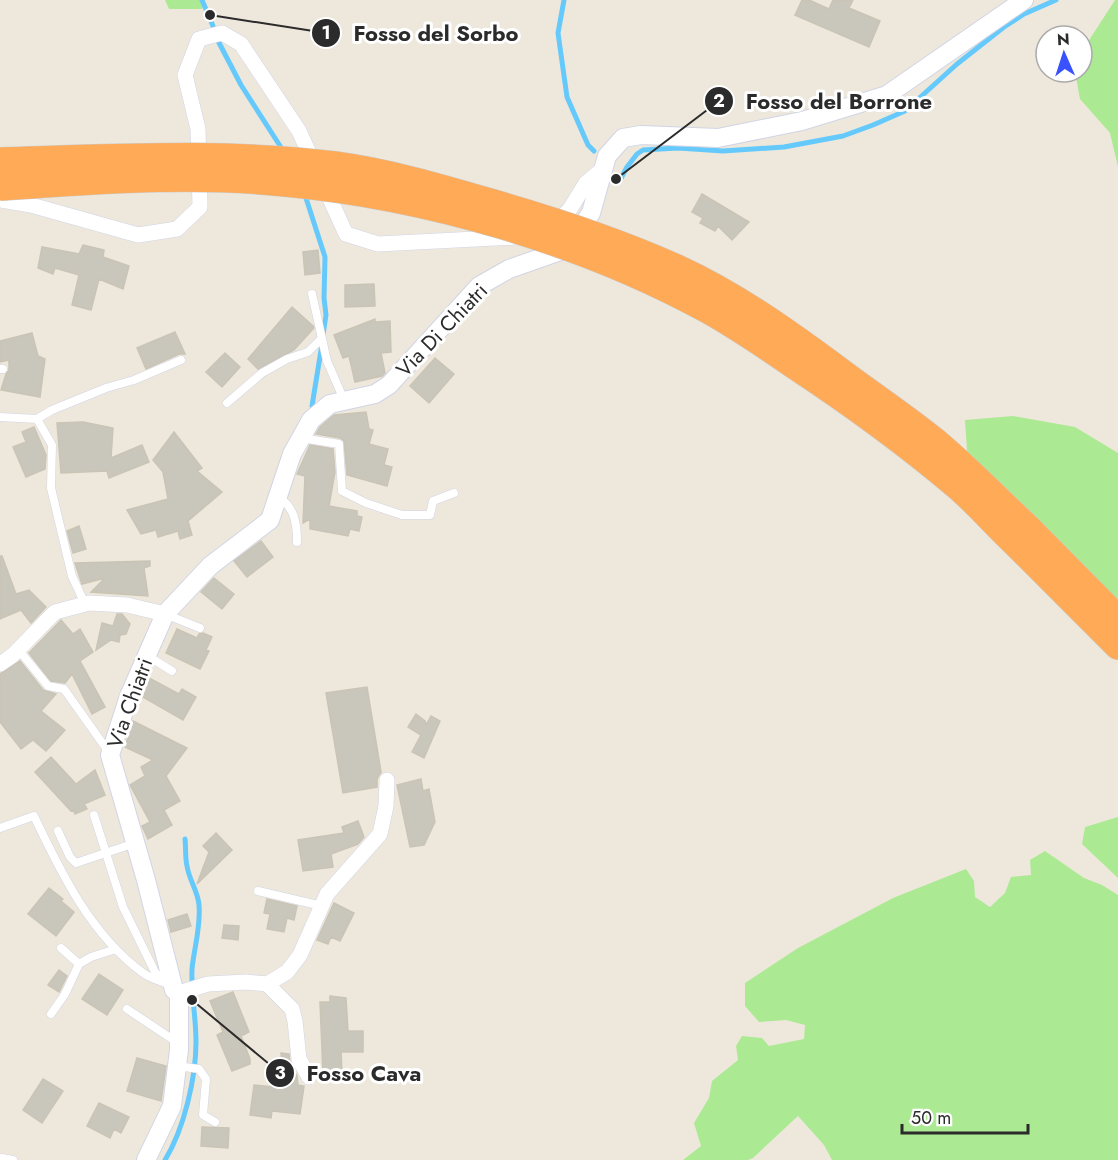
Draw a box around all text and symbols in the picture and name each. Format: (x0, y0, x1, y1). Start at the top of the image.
callout: Fosso del Sorbo (311, 13, 531, 53)
text: Fosso del Sorbo (353, 17, 519, 49)
text: 1 (321, 20, 331, 46)
north arrow (1034, 24, 1094, 84)
text: N (1056, 28, 1070, 51)
callout: Fosso del Borrone (704, 81, 944, 121)
text: Fosso del Borrone (746, 85, 932, 117)
text: 2 (713, 88, 725, 114)
street label: Via Di Chiatri (389, 276, 495, 384)
street label: Via Chiatri (100, 654, 160, 752)
callout: Fosso Cava (265, 1053, 433, 1093)
text: Fosso Cava (307, 1057, 421, 1089)
text: 3 (274, 1060, 286, 1086)
scale bar (902, 1097, 1028, 1135)
text: 50 m (911, 1105, 951, 1131)

